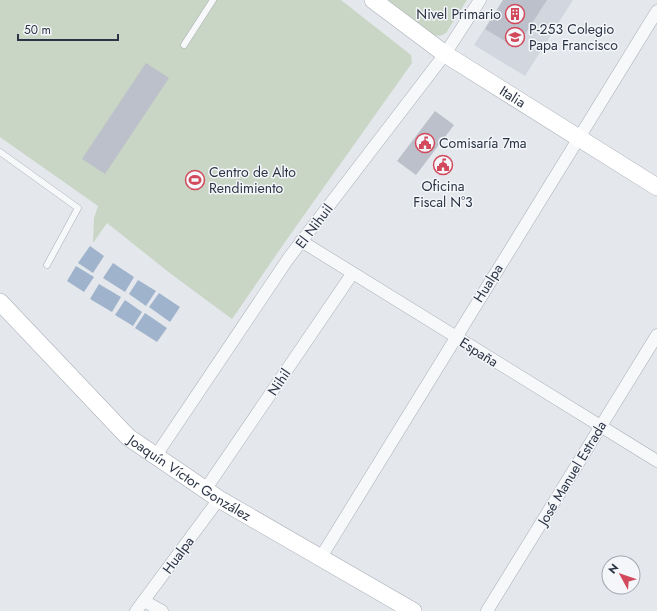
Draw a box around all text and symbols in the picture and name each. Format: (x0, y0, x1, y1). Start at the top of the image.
building icon: Nivel Primario (504, 3, 526, 25)
place label: Nivel Primario (416, 4, 501, 24)
scale bar (18, 16, 118, 42)
place label: P-253 Colegio Papa Francisco (529, 19, 618, 55)
text: 50 m (24, 21, 51, 39)
school or university icon: P-253 Colegio Papa Francisco (504, 26, 526, 48)
street label: Italia (496, 81, 530, 112)
public building icon: Comisaría 7ma (414, 132, 436, 154)
place label: Comisaría 7ma (439, 133, 527, 153)
public building icon: Oficina Fiscal N°3 (432, 154, 454, 176)
place label: Centro de Alto Rendimiento (209, 162, 296, 198)
sports icon: Centro de Alto Rendimiento (184, 169, 206, 191)
place label: Oficina Fiscal N°3 (413, 176, 473, 212)
street label: El Nihuil (291, 200, 337, 252)
street label: Hualpa (468, 260, 508, 306)
street label: España (456, 332, 502, 372)
street label: Nihil (263, 365, 295, 399)
street label: José Manuel Estrada (532, 417, 611, 531)
street label: Joaquín Víctor González (122, 429, 255, 526)
street label: Hualpa (158, 532, 198, 578)
north arrow (601, 555, 641, 595)
text: N (604, 560, 622, 577)

